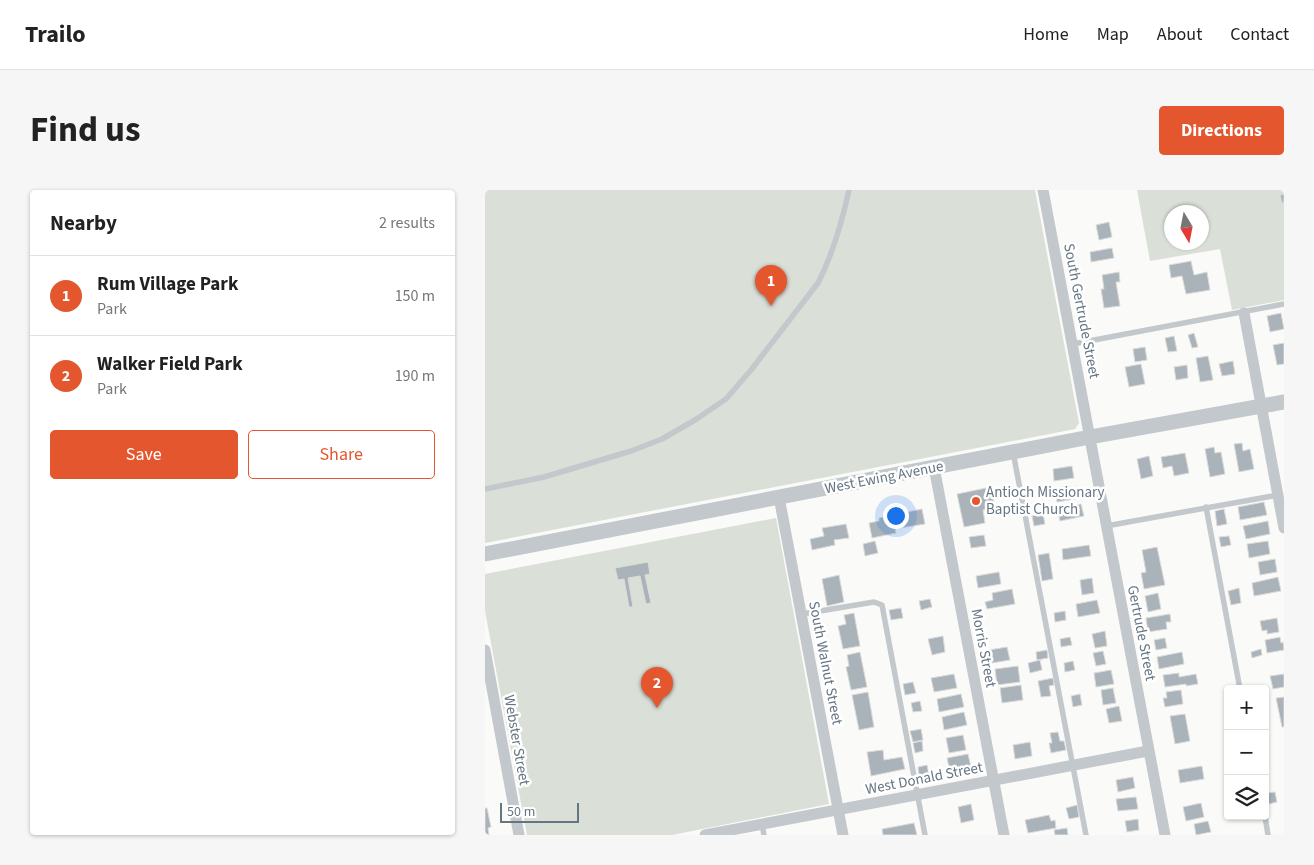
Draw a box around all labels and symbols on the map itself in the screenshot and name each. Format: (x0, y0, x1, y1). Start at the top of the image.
north arrow (1164, 205, 1209, 250)
street label: South Gertrude Street (1058, 242, 1105, 380)
pin: 1 (755, 265, 787, 306)
street label: West Ewing Avenue (823, 456, 945, 499)
place label: Antioch Missionary Baptist Church (986, 482, 1105, 520)
marker: Antioch Missionary Baptist Church (970, 495, 982, 507)
your location (883, 503, 909, 529)
street label: Gertrude Street (1122, 584, 1161, 683)
street label: South Walnut Street (803, 600, 848, 727)
street label: Morris Street (966, 607, 1001, 689)
pin: 2 (641, 667, 673, 708)
street label: Webster Street (498, 693, 535, 787)
street label: West Donald Street (864, 757, 985, 800)
scale bar (500, 800, 579, 823)

